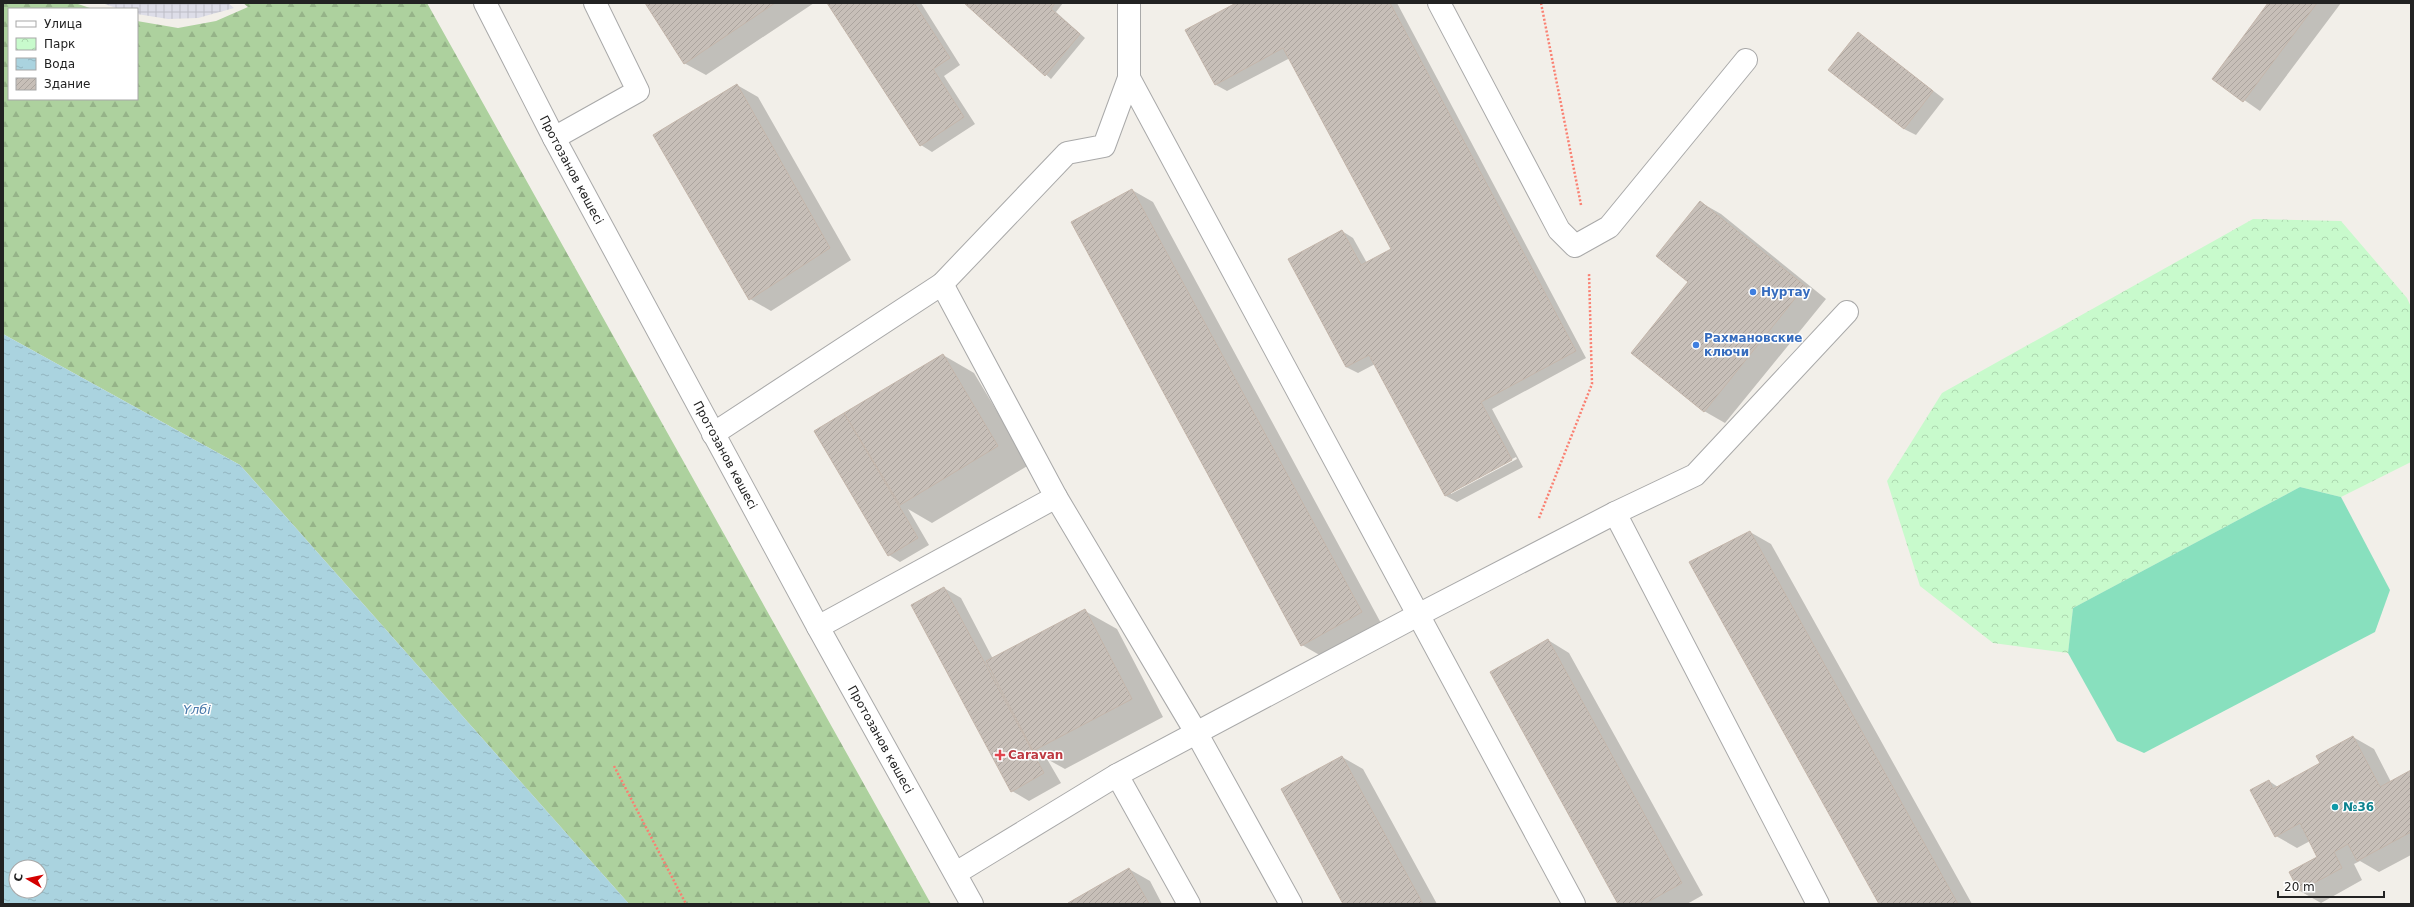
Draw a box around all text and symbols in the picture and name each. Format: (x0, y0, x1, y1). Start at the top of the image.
legend (8, 8, 138, 100)
text: Улица (44, 17, 82, 31)
text: Парк (44, 37, 75, 51)
text: Вода (44, 57, 75, 71)
text: Здание (44, 77, 90, 91)
street label: Протозанов көшесі (537, 113, 606, 227)
place label: Нуртау (1761, 285, 1811, 299)
marker: Нуртау (1748, 287, 1758, 297)
place label: Рахмановские ключи (1704, 331, 1802, 359)
marker: Рахмановские ключи (1691, 340, 1701, 350)
street label: Протозанов көшесі (690, 399, 760, 512)
street label: Протозанов көшесі (845, 683, 916, 796)
water label: Үлбі (183, 702, 211, 717)
place label: Caravan (1008, 748, 1063, 762)
marker: Caravan (995, 750, 1005, 760)
place label: №36 (2343, 800, 2374, 814)
marker: №36 (2330, 802, 2340, 812)
north arrow (8, 859, 48, 899)
text: С (12, 873, 26, 883)
scale bar (2278, 873, 2384, 899)
text: 20 m (2284, 880, 2315, 894)

